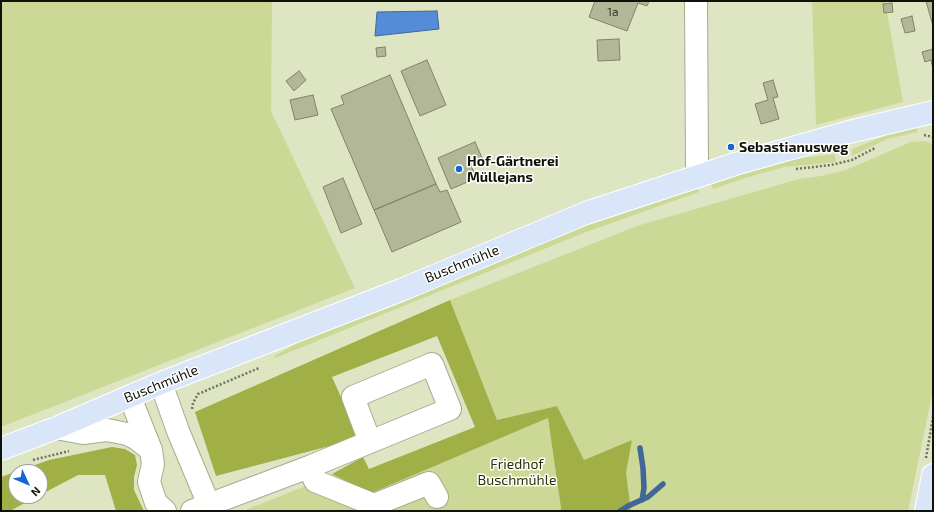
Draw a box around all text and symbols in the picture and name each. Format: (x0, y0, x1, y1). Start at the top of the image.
house number: 1a (607, 5, 619, 19)
place label: Sebastianusweg (739, 139, 848, 155)
marker: Sebastianusweg (726, 142, 736, 152)
place label: Hof-Gärtnerei Müllejans (467, 153, 559, 186)
marker: Hof-Gärtnerei Müllejans (454, 164, 464, 174)
street label: Buschmühle (422, 241, 502, 287)
street label: Buschmühle (121, 361, 201, 407)
park label: Friedhof Buschmühle (478, 456, 556, 488)
north arrow (8, 464, 48, 504)
text: N (29, 485, 44, 499)

